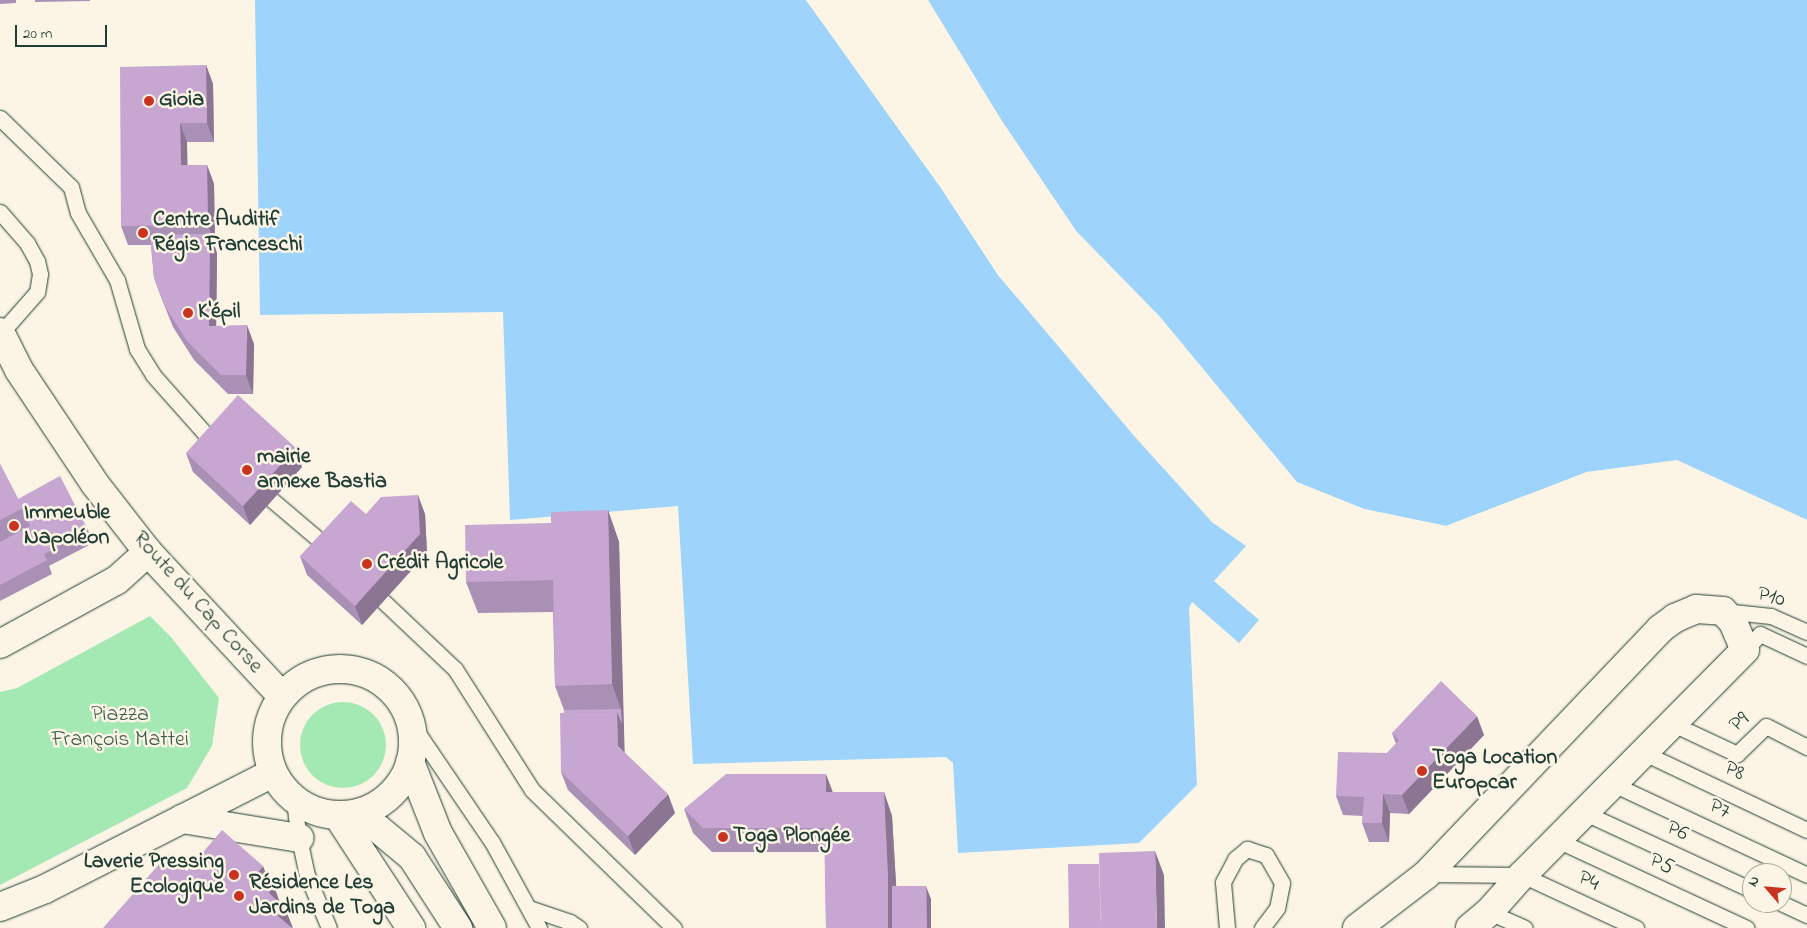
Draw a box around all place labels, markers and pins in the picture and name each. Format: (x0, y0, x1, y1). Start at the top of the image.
place label: Gioia (159, 88, 204, 114)
marker: Gioia (143, 95, 155, 107)
place label: Centre Auditif Régis Franceschi (153, 207, 303, 258)
marker: Centre Auditif Régis Franceschi (137, 227, 149, 239)
place label: K'épil (198, 300, 240, 326)
marker: K'épil (182, 307, 194, 319)
place label: mairie annexe Bastia (257, 444, 387, 496)
marker: mairie annexe Bastia (241, 464, 253, 476)
place label: Immeuble Napoléon (24, 500, 110, 552)
marker: Immeuble Napoléon (8, 520, 20, 532)
place label: Crédit Agricole (377, 551, 503, 577)
marker: Crédit Agricole (361, 558, 373, 570)
place label: Toga Location Europcar (1432, 745, 1557, 796)
marker: Toga Location Europcar (1416, 765, 1428, 777)
place label: Toga Plongée (733, 824, 850, 850)
marker: Toga Plongée (717, 831, 729, 843)
place label: Laverie Pressing Ecologique (84, 849, 224, 900)
marker: Laverie Pressing Ecologique (228, 869, 240, 881)
place label: Résidence Les Jardins de Toga (249, 870, 395, 921)
marker: Résidence Les Jardins de Toga (233, 890, 245, 902)

